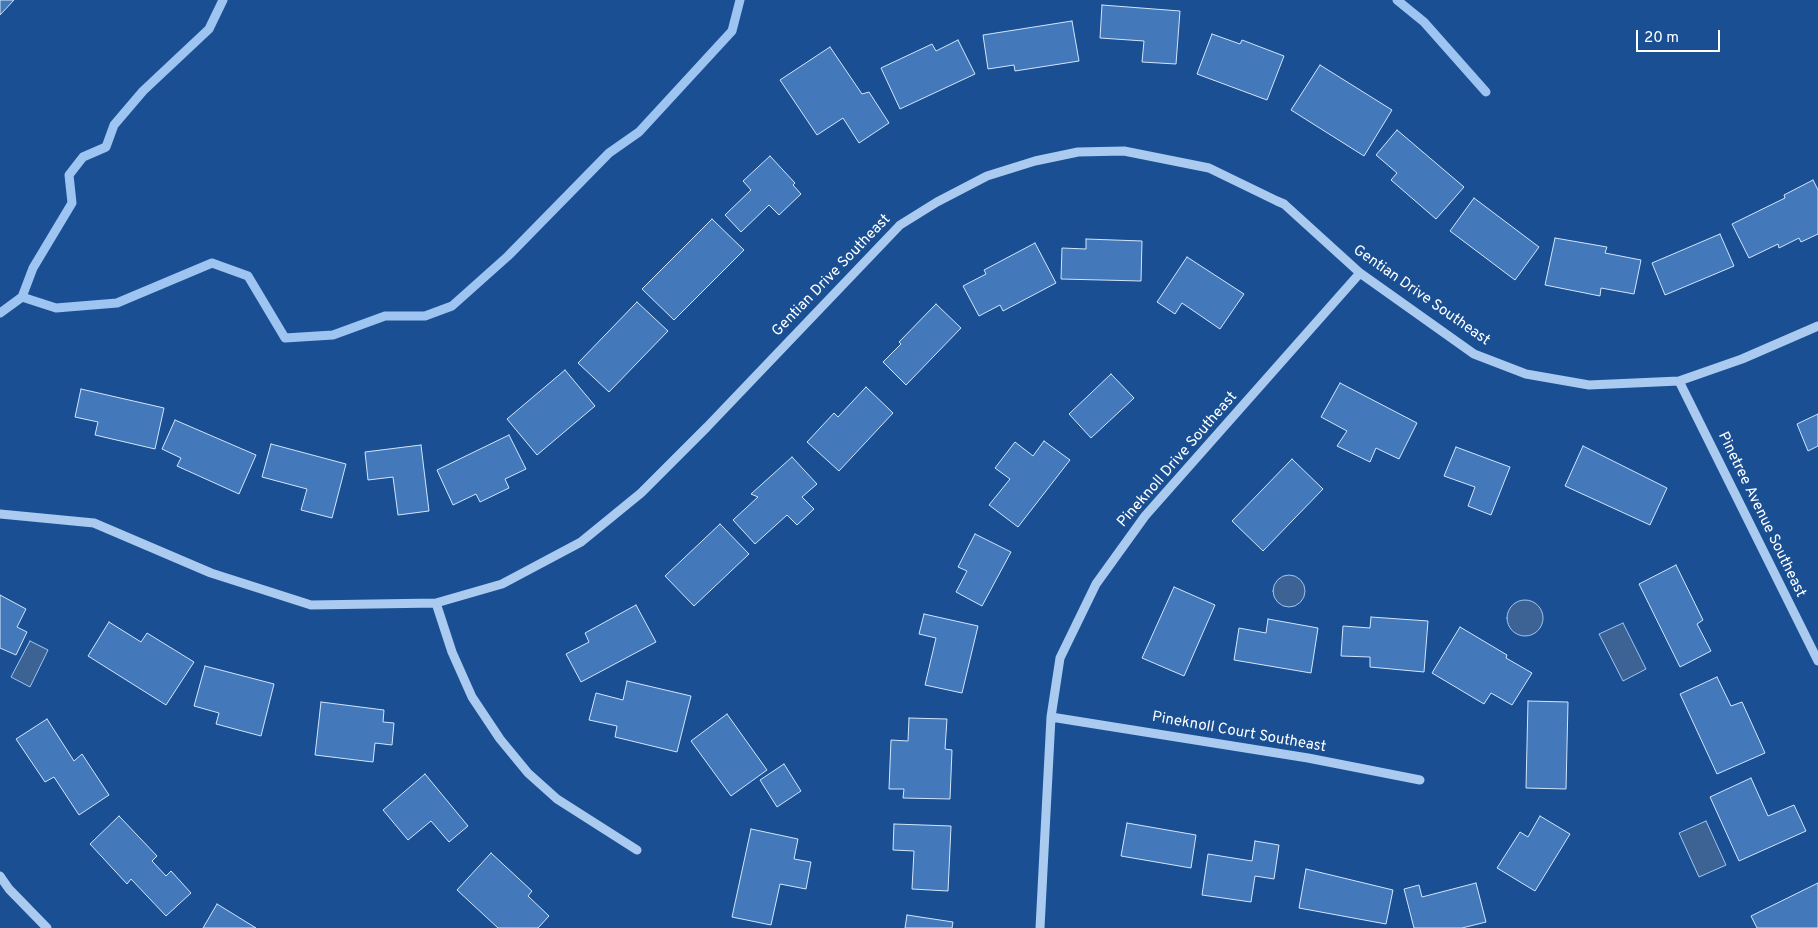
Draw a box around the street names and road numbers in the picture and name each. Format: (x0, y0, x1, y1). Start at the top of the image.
street label: Gentian Drive Southeast (769, 211, 895, 341)
street label: Gentian Drive Southeast (1349, 242, 1493, 350)
street label: Pineknoll Drive Southeast (1114, 389, 1242, 531)
street label: Pinetree Avenue Southeast (1713, 429, 1809, 601)
street label: Pineknoll Court Southeast (1151, 709, 1327, 757)

